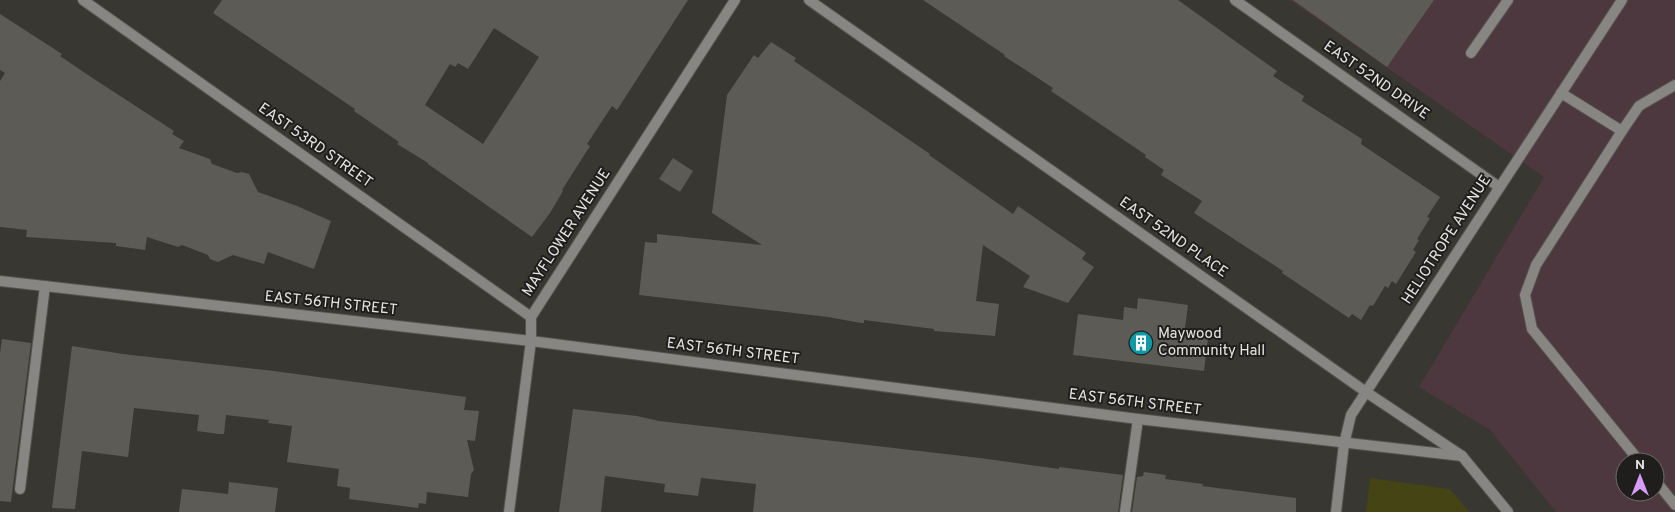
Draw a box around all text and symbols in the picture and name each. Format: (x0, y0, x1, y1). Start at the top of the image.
street label: EAST 52ND DRIVE (1319, 37, 1433, 125)
street label: EAST 53RD STREET (254, 99, 376, 193)
street label: MAYFLOWER AVENUE (519, 166, 615, 300)
street label: HELIOTROPE AVENUE (1398, 172, 1496, 308)
street label: EAST 52ND PLACE (1115, 193, 1231, 283)
street label: EAST 56TH STREET (264, 288, 398, 320)
place label: Maywood Community Hall (1158, 325, 1265, 361)
building icon: Maywood Community Hall (1128, 330, 1154, 356)
street label: EAST 56TH STREET (666, 334, 800, 370)
street label: EAST 56TH STREET (1068, 385, 1202, 421)
north arrow (1615, 452, 1665, 502)
text: N (1635, 457, 1645, 474)

